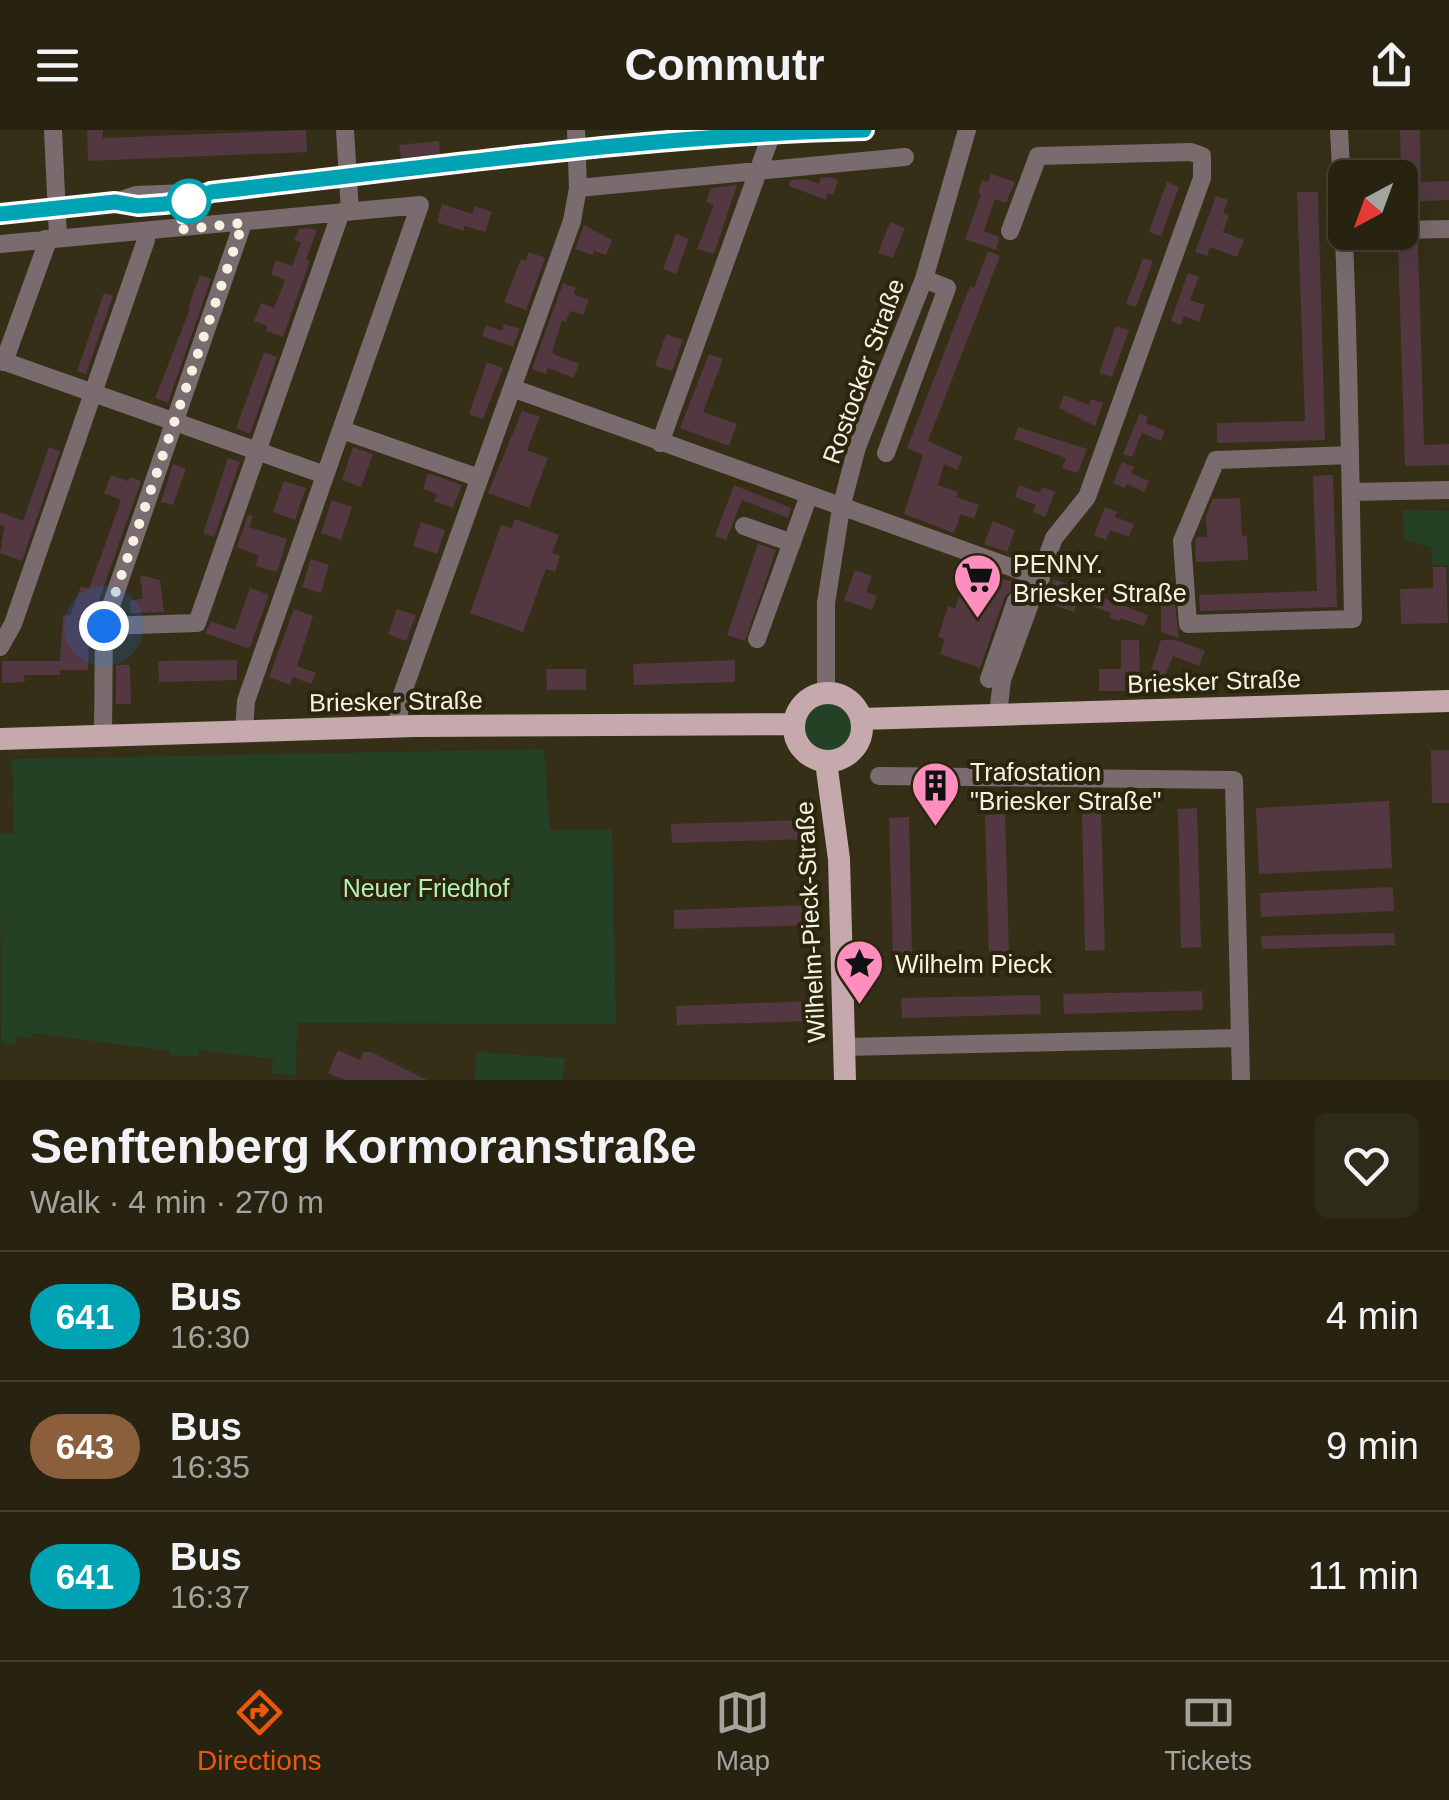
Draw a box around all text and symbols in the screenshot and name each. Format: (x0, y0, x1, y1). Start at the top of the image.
icon: menu (30, 38, 85, 93)
icon: share (1364, 38, 1419, 93)
text: Commutr (625, 39, 825, 90)
north arrow (1328, 160, 1418, 250)
map controls (1328, 160, 1418, 250)
unlabelled marker (168, 180, 210, 222)
street label: Rostocker Straße (817, 275, 909, 467)
place label: PENNY. Briesker Straße (1013, 550, 1187, 607)
supermarket icon: PENNY. Briesker Straße (952, 552, 1004, 620)
your location (79, 601, 129, 651)
street label: Briesker Straße (1127, 664, 1301, 698)
street label: Briesker Straße (309, 685, 483, 717)
place label: Trafostation "Briesker Straße" (970, 758, 1161, 815)
building icon: Trafostation "Briesker Straße" (909, 760, 961, 828)
street label: Wilhelm-Pieck-Straße (790, 801, 830, 1043)
park label: Neuer Friedhof (343, 874, 509, 902)
place icon: Wilhelm Pieck (834, 938, 886, 1006)
place label: Wilhelm Pieck (895, 950, 1052, 978)
button: heart (1314, 1113, 1419, 1218)
text: Senftenberg Kormoranstraße (30, 1120, 697, 1173)
text: Walk · 4 min · 270 m (30, 1184, 324, 1220)
text: Bus (170, 1276, 242, 1318)
text: 4 min (1326, 1295, 1419, 1337)
text: 641 (56, 1297, 114, 1336)
text: 16:30 (170, 1319, 250, 1355)
text: Bus (170, 1406, 242, 1448)
text: 9 min (1326, 1425, 1419, 1467)
text: 643 (56, 1427, 114, 1466)
text: 16:35 (170, 1449, 250, 1485)
text: Bus (170, 1536, 242, 1578)
text: 11 min (1308, 1555, 1419, 1597)
text: 641 (56, 1557, 114, 1596)
text: 16:37 (170, 1579, 250, 1615)
tab: Directions (197, 1685, 321, 1777)
tab: Map (715, 1685, 770, 1777)
tab: Tickets (1164, 1685, 1252, 1777)

